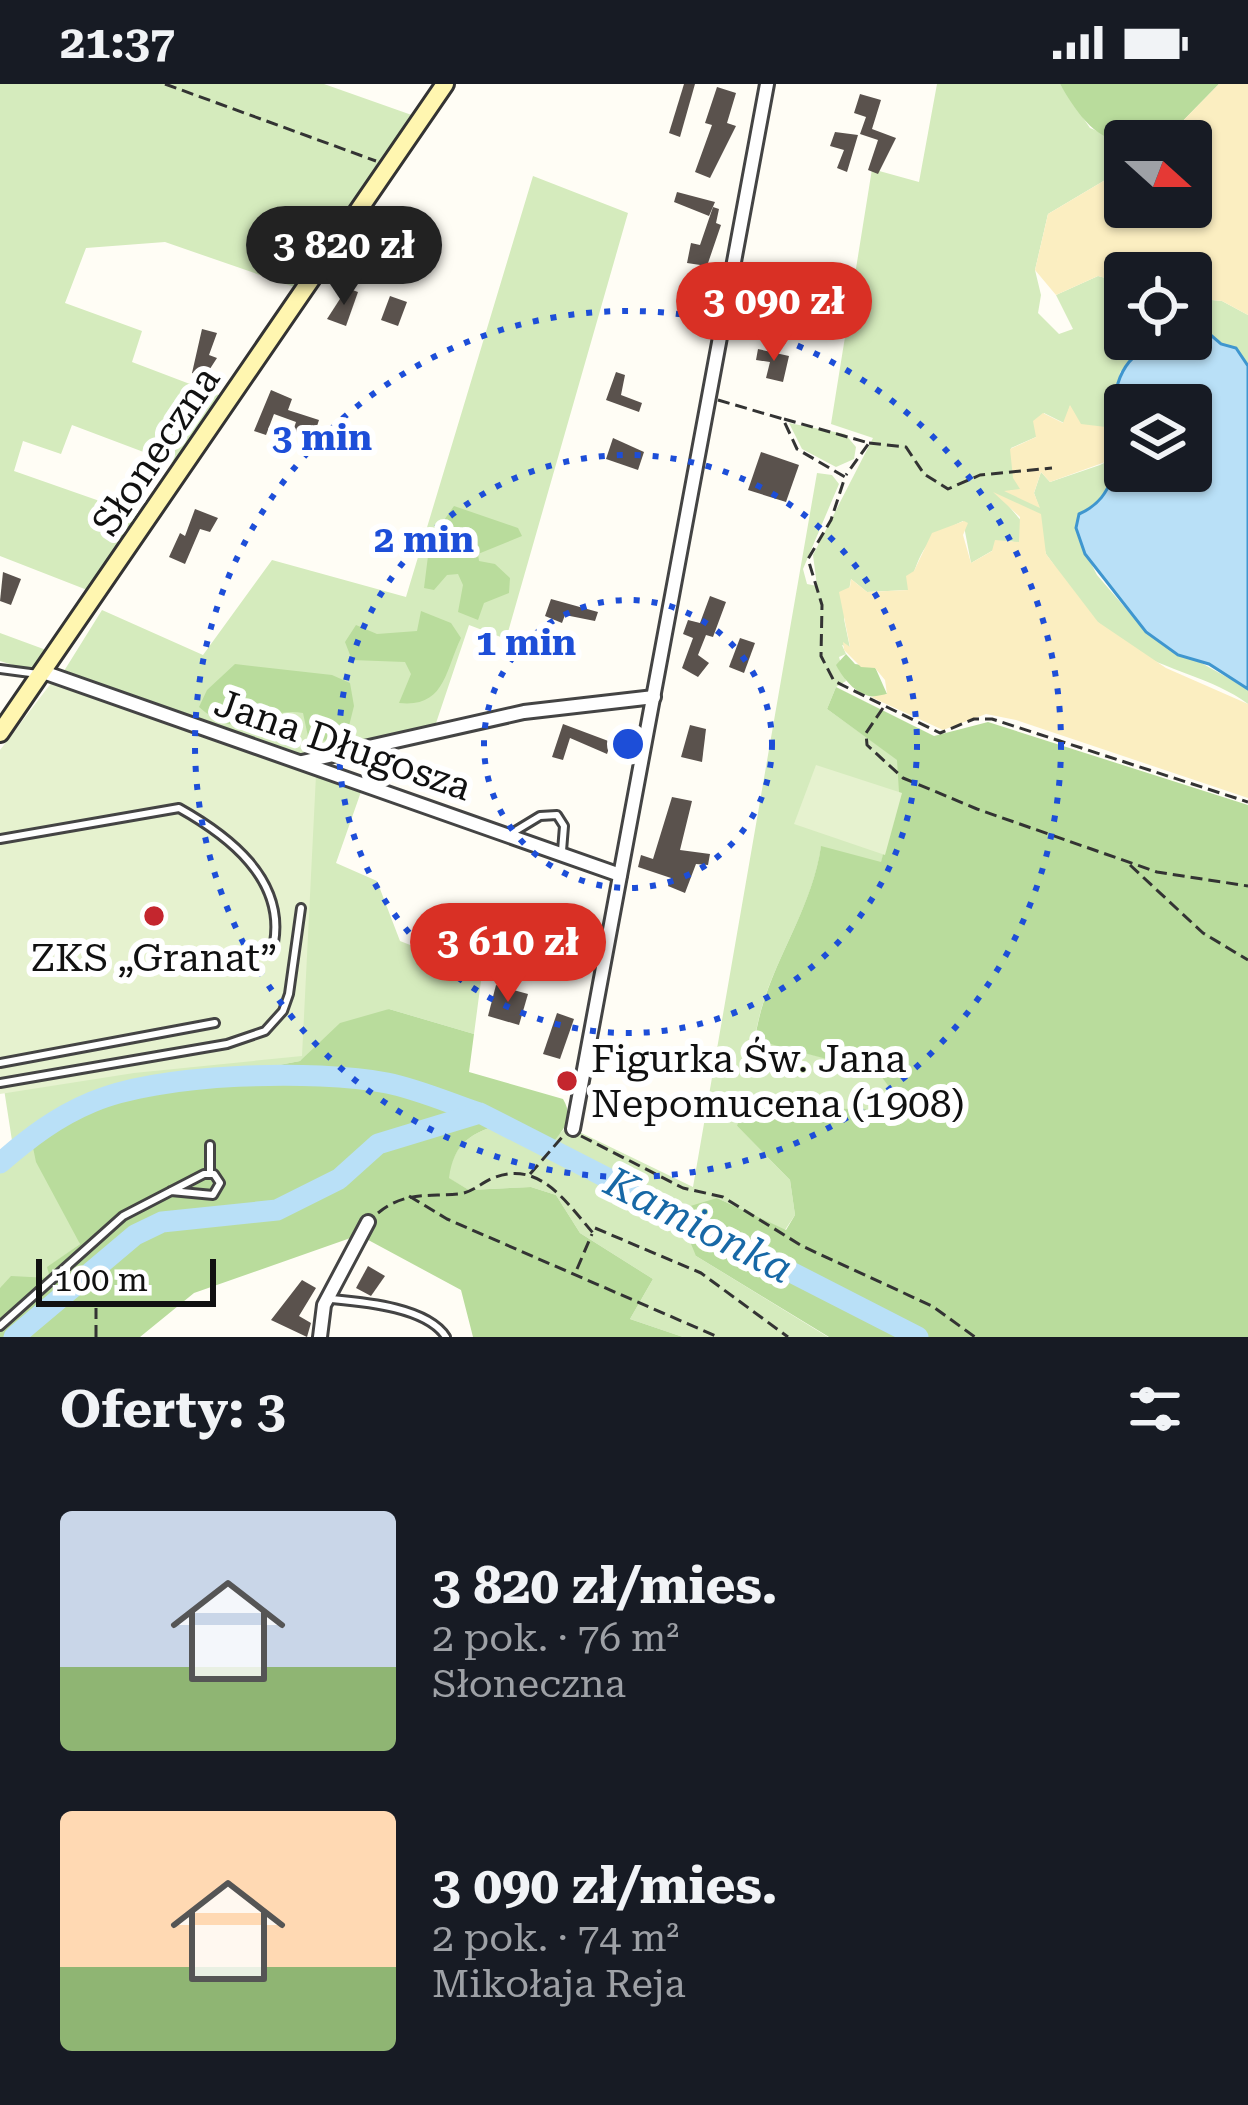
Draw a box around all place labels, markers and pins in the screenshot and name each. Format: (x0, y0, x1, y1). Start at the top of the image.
pin: 3 820 zł (220, 206, 468, 308)
pin: 3 090 zł (650, 262, 898, 364)
centre of rings (607, 723, 649, 765)
marker: ZKS „Granat” (141, 903, 167, 929)
pin: 3 610 zł (384, 903, 632, 1005)
place label: ZKS „Granat” (31, 935, 277, 981)
place label: Figurka Św. Jana Nepomucena (1908) (591, 1036, 964, 1127)
marker: Figurka Św. Jana Nepomucena (1908) (554, 1068, 580, 1094)

